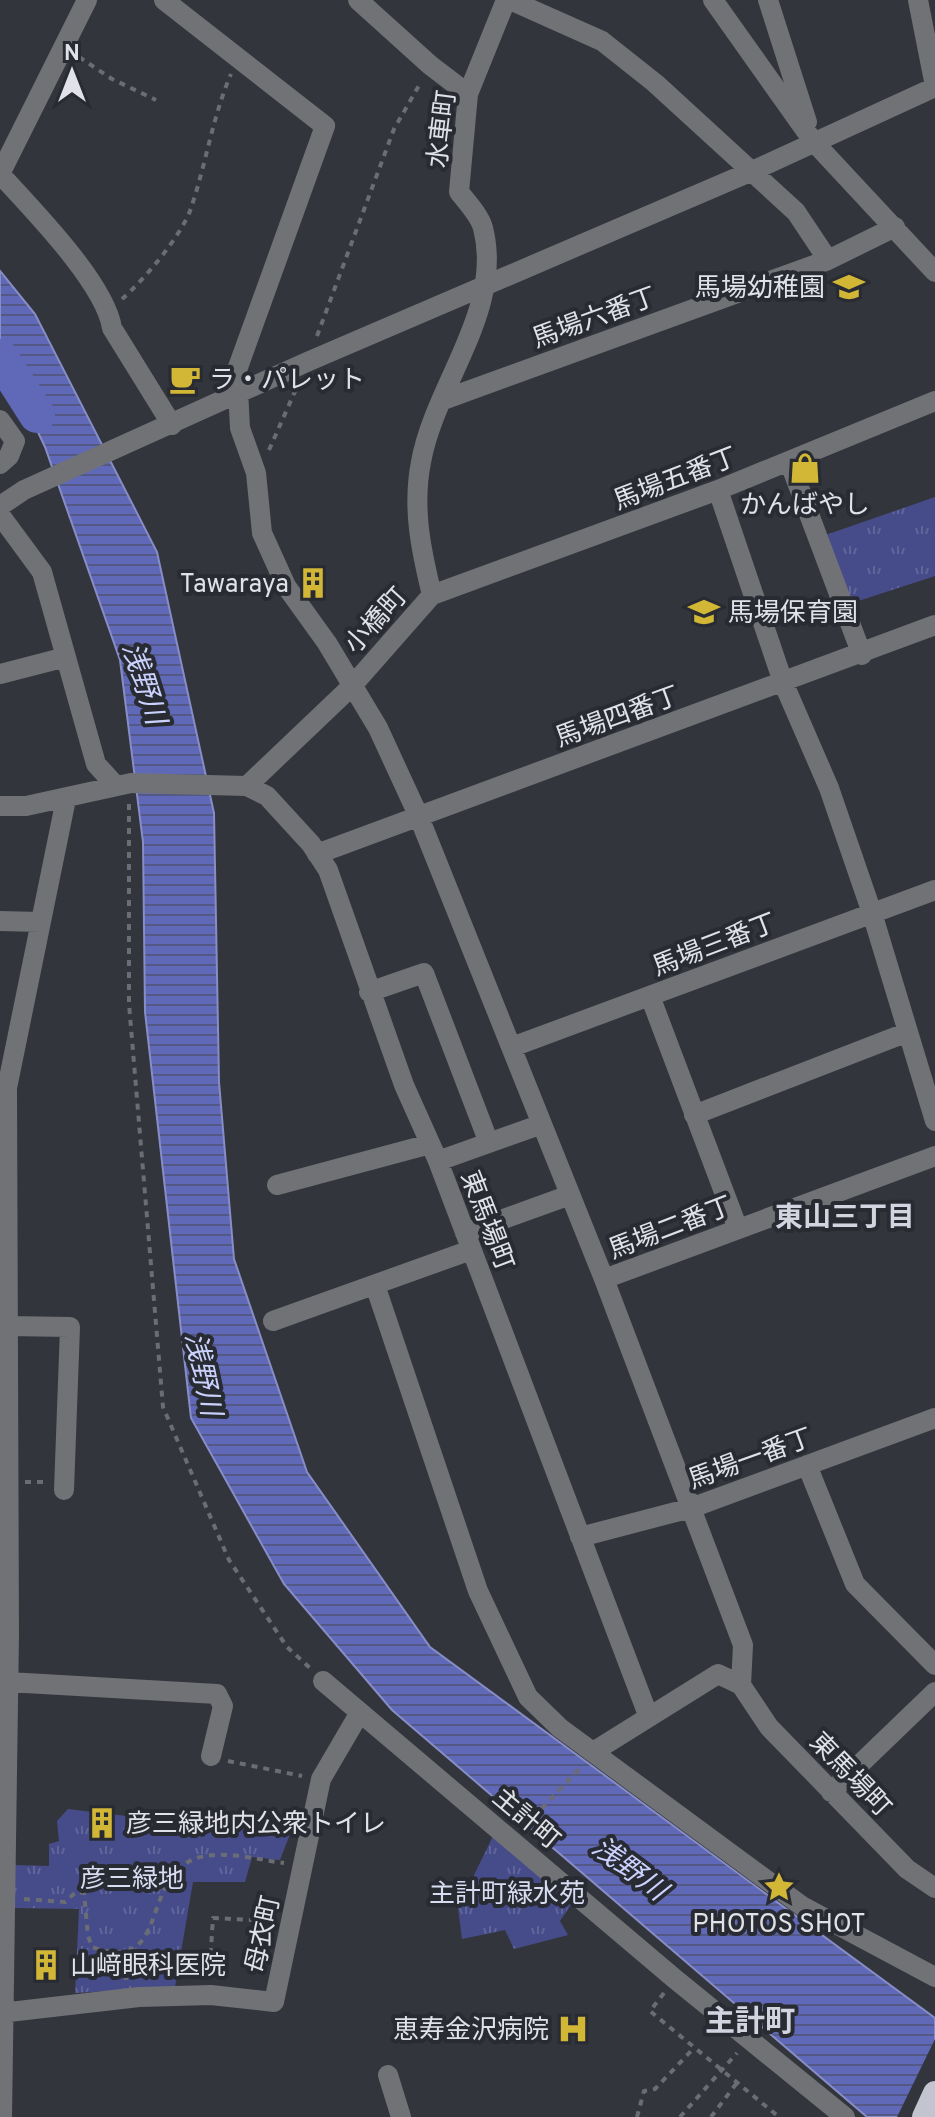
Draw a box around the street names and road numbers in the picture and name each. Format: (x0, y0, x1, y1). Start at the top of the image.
street label: 水車町 (422, 89, 465, 170)
street label: 馬場六番丁 (528, 282, 662, 357)
street label: 馬場五番丁 (609, 442, 742, 519)
street label: 小橋町 (338, 582, 415, 662)
street label: 馬場四番丁 (551, 681, 685, 756)
street label: 馬場三番丁 (648, 908, 781, 985)
street label: 東馬場町 (452, 1166, 520, 1275)
street label: 馬場二番丁 (604, 1191, 737, 1268)
street label: 馬場一番丁 (684, 1423, 818, 1498)
street label: 東馬場町 (801, 1727, 897, 1825)
street label: 主計町 (485, 1782, 566, 1858)
street label: 母衣町 (240, 1893, 289, 1976)

